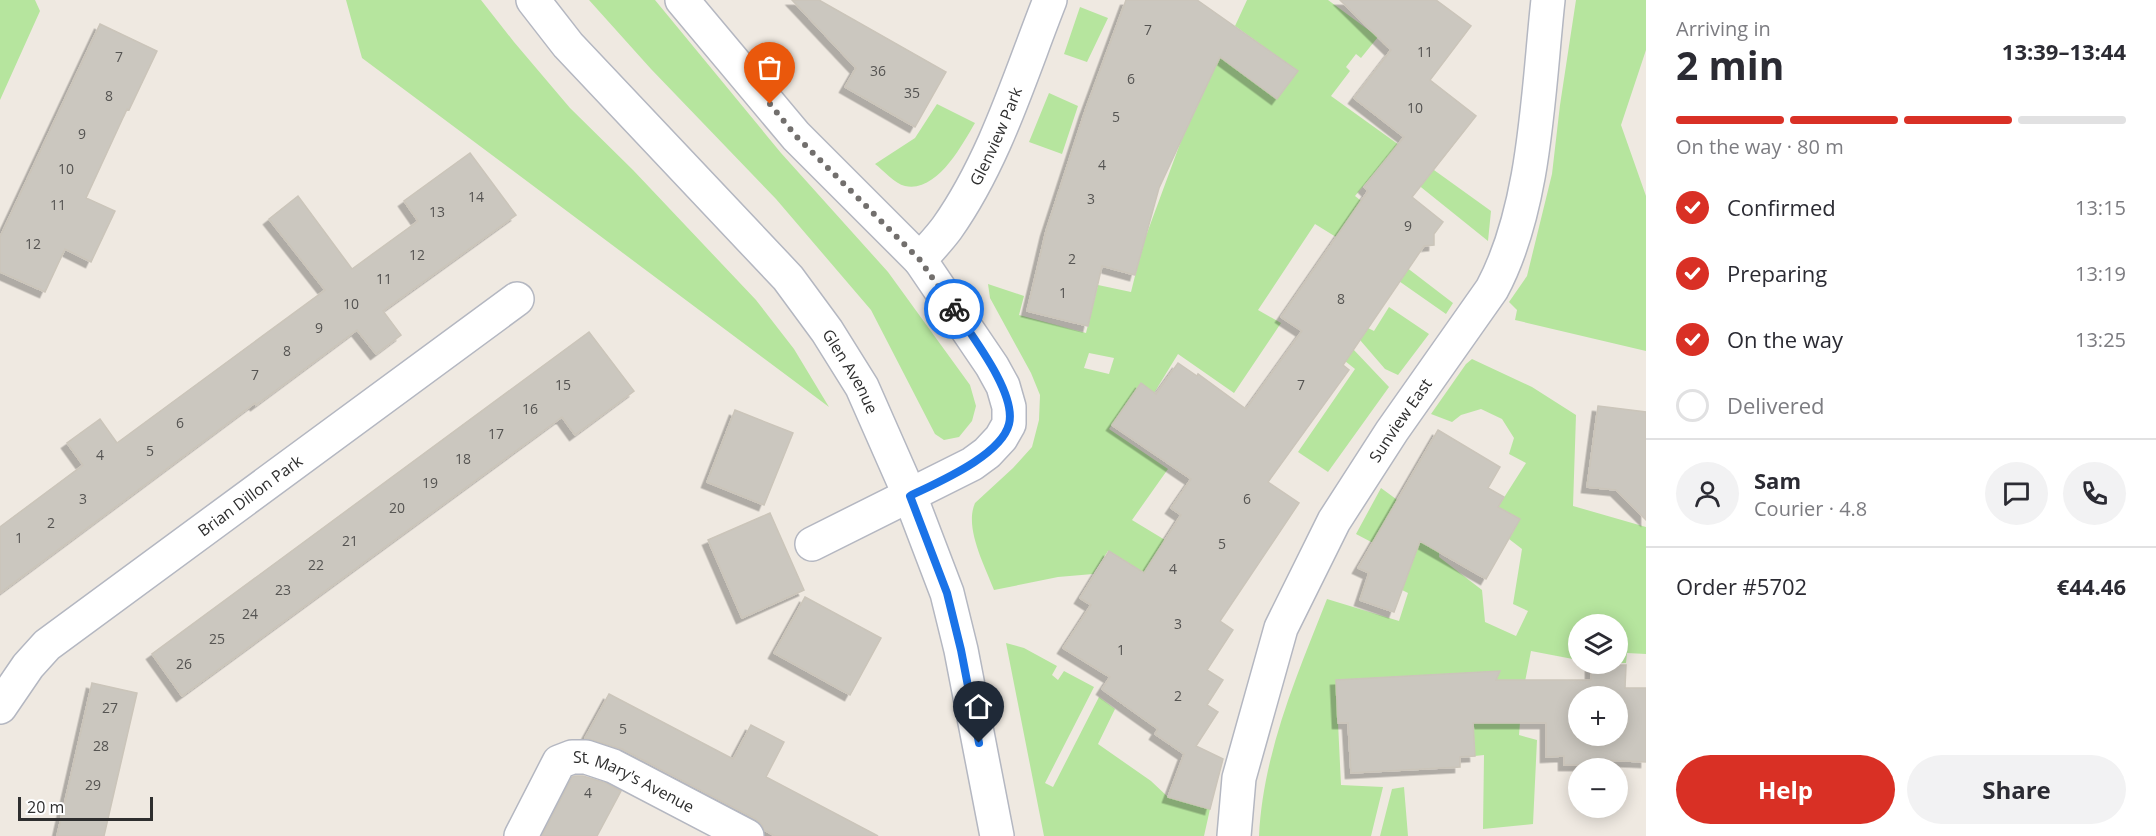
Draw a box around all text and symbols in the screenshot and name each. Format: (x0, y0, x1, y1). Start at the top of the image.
text: Arriving in (1676, 15, 1771, 42)
house number: 7 (1144, 20, 1152, 39)
text: 13:39–13:44 (2002, 36, 2126, 66)
text: 2 min (1676, 38, 1784, 91)
pin (744, 42, 795, 104)
house number: 11 (1417, 42, 1433, 61)
house number: 7 (115, 47, 123, 66)
icon: bag (753, 51, 786, 84)
house number: 36 (870, 61, 886, 80)
house number: 6 (1127, 69, 1135, 88)
house number: 35 (904, 83, 920, 102)
street label: Glenview Park (964, 83, 1027, 189)
house number: 8 (105, 86, 113, 105)
house number: 10 (1407, 98, 1423, 117)
house number: 5 (1112, 107, 1120, 126)
house number: 9 (78, 124, 86, 143)
text: On the way · 80 m (1676, 133, 1844, 160)
house number: 4 (1098, 155, 1106, 174)
house number: 10 (58, 159, 74, 178)
house number: 14 (468, 187, 484, 206)
house number: 3 (1087, 189, 1095, 208)
icon: check (1676, 191, 1709, 224)
text: Confirmed (1727, 192, 1836, 222)
text: 13:15 (2075, 194, 2126, 221)
house number: 11 (50, 195, 66, 214)
house number: 13 (429, 202, 445, 221)
house number: 9 (1404, 216, 1412, 235)
house number: 12 (25, 234, 41, 253)
house number: 12 (409, 245, 425, 264)
house number: 2 (1068, 249, 1076, 268)
icon: check (1676, 257, 1709, 290)
text: Preparing (1727, 258, 1827, 288)
text: 13:19 (2075, 260, 2126, 287)
house number: 11 (376, 269, 392, 288)
courier (924, 279, 984, 339)
house number: 1 (1059, 283, 1067, 302)
house number: 8 (1337, 289, 1345, 308)
icon: bike (938, 293, 971, 326)
house number: 10 (343, 294, 359, 313)
house number: 9 (315, 318, 323, 337)
icon: check (1676, 323, 1709, 356)
text: On the way (1727, 324, 1843, 354)
street label: Glen Avenue (817, 325, 883, 417)
text: 13:25 (2075, 326, 2126, 353)
house number: 8 (283, 341, 291, 360)
house number: 7 (251, 365, 259, 384)
street label: Sunview East (1364, 374, 1437, 466)
house number: 15 (555, 375, 571, 394)
house number: 7 (1297, 375, 1305, 394)
text: Delivered (1727, 390, 1825, 420)
house number: 16 (522, 399, 538, 418)
house number: 6 (176, 413, 184, 432)
house number: 17 (488, 424, 504, 443)
house number: 5 (146, 441, 154, 460)
house number: 4 (96, 445, 104, 464)
street label: Brian Dillon Park (193, 449, 307, 541)
house number: 18 (455, 449, 471, 468)
button: person (1676, 462, 1739, 525)
button: chat (1985, 462, 2048, 525)
button: phone (2063, 462, 2126, 525)
text: Sam (1754, 465, 1801, 495)
house number: 19 (422, 473, 438, 492)
house number: 3 (79, 489, 87, 508)
house number: 6 (1243, 489, 1251, 508)
text: Courier · 4.8 (1754, 495, 1867, 522)
house number: 20 (389, 498, 405, 517)
house number: 2 (47, 513, 55, 532)
house number: 1 (15, 528, 23, 547)
house number: 21 (342, 531, 358, 550)
house number: 5 (1218, 534, 1226, 553)
house number: 22 (308, 555, 324, 574)
house number: 4 (1169, 559, 1177, 578)
text: Order #5702 (1676, 571, 1807, 601)
text: €44.46 (2057, 571, 2126, 601)
house number: 23 (275, 580, 291, 599)
house number: 24 (242, 604, 258, 623)
house number: 3 (1174, 614, 1182, 633)
map controls (1568, 614, 1628, 818)
button: layers (1568, 614, 1628, 674)
house number: 25 (209, 629, 225, 648)
house number: 1 (1117, 640, 1125, 659)
house number: 26 (176, 654, 192, 673)
pin (953, 681, 1004, 743)
house number: 2 (1174, 686, 1182, 705)
button: + (1568, 686, 1628, 746)
icon: home (962, 690, 995, 723)
house number: 27 (102, 698, 118, 717)
house number: 5 (619, 719, 627, 738)
house number: 28 (93, 736, 109, 755)
street label: St. Mary's Avenue (573, 746, 698, 818)
button: Help (1676, 755, 1895, 824)
button: Share (1907, 755, 2126, 824)
button: − (1568, 758, 1628, 818)
house number: 29 (85, 775, 101, 794)
house number: 4 (584, 783, 592, 802)
scale bar (18, 794, 153, 822)
text: 20 m (27, 796, 64, 818)

